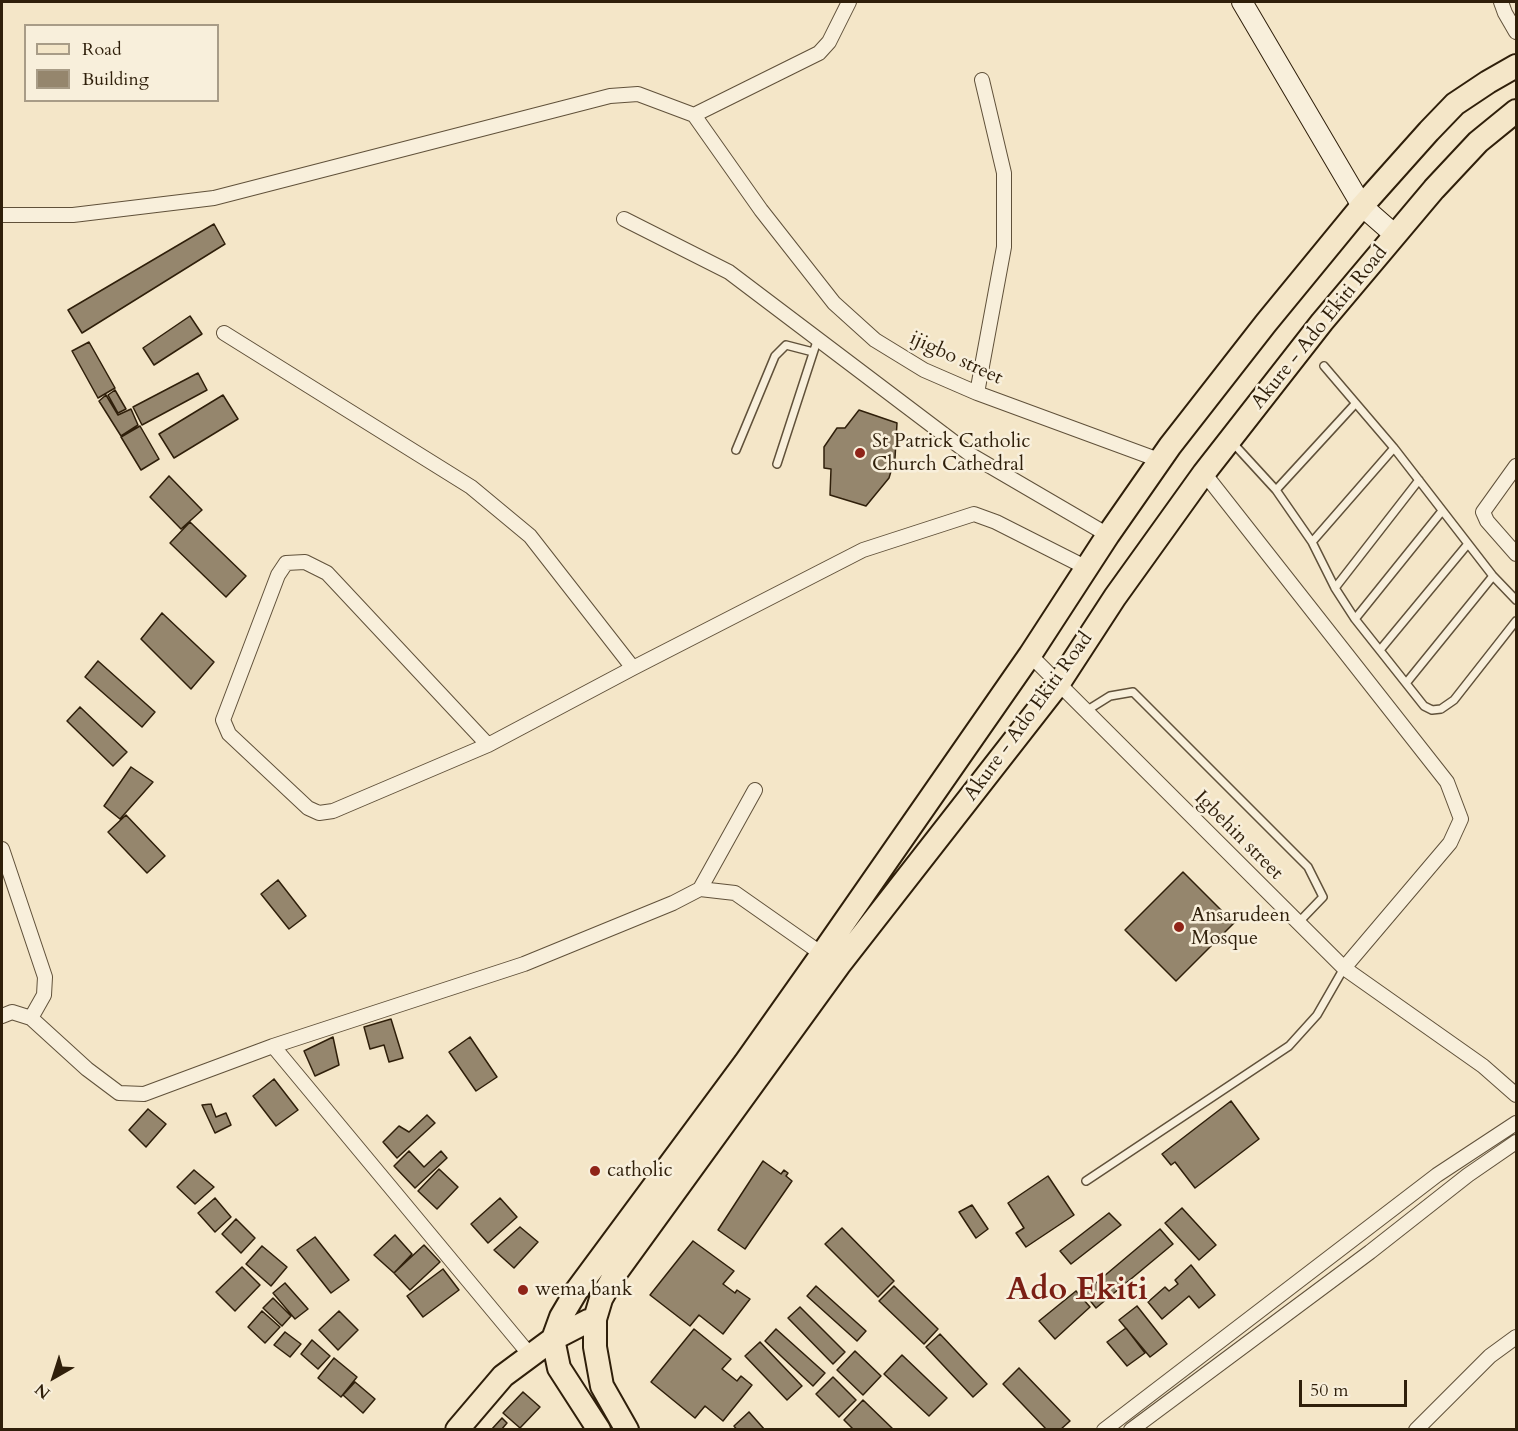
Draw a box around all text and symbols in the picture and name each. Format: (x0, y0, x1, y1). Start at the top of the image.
legend (24, 24, 219, 102)
text: Road (82, 37, 122, 62)
text: Building (82, 67, 149, 92)
street label: Akure - Ado Ekiti Road (1247, 242, 1393, 414)
street label: ijigbo street (906, 327, 1006, 391)
place label: St Patrick Catholic Church Cathedral (872, 430, 1030, 477)
marker: St Patrick Catholic Church Cathedral (853, 446, 867, 460)
street label: Akure - Ado Ekiti Road (960, 628, 1098, 806)
street label: Igbehin street (1189, 787, 1287, 885)
place label: Ansarudeen Mosque (1191, 904, 1290, 951)
marker: Ansarudeen Mosque (1172, 920, 1186, 934)
place label: catholic (607, 1159, 673, 1183)
marker: catholic (588, 1164, 602, 1178)
district label: Ado Ekiti (1006, 1273, 1148, 1311)
place label: wema bank (535, 1278, 632, 1302)
marker: wema bank (516, 1283, 530, 1297)
north arrow (24, 1347, 84, 1407)
scale bar (1302, 1368, 1410, 1406)
text: N (30, 1378, 55, 1404)
text: 50 m (1310, 1378, 1349, 1403)

